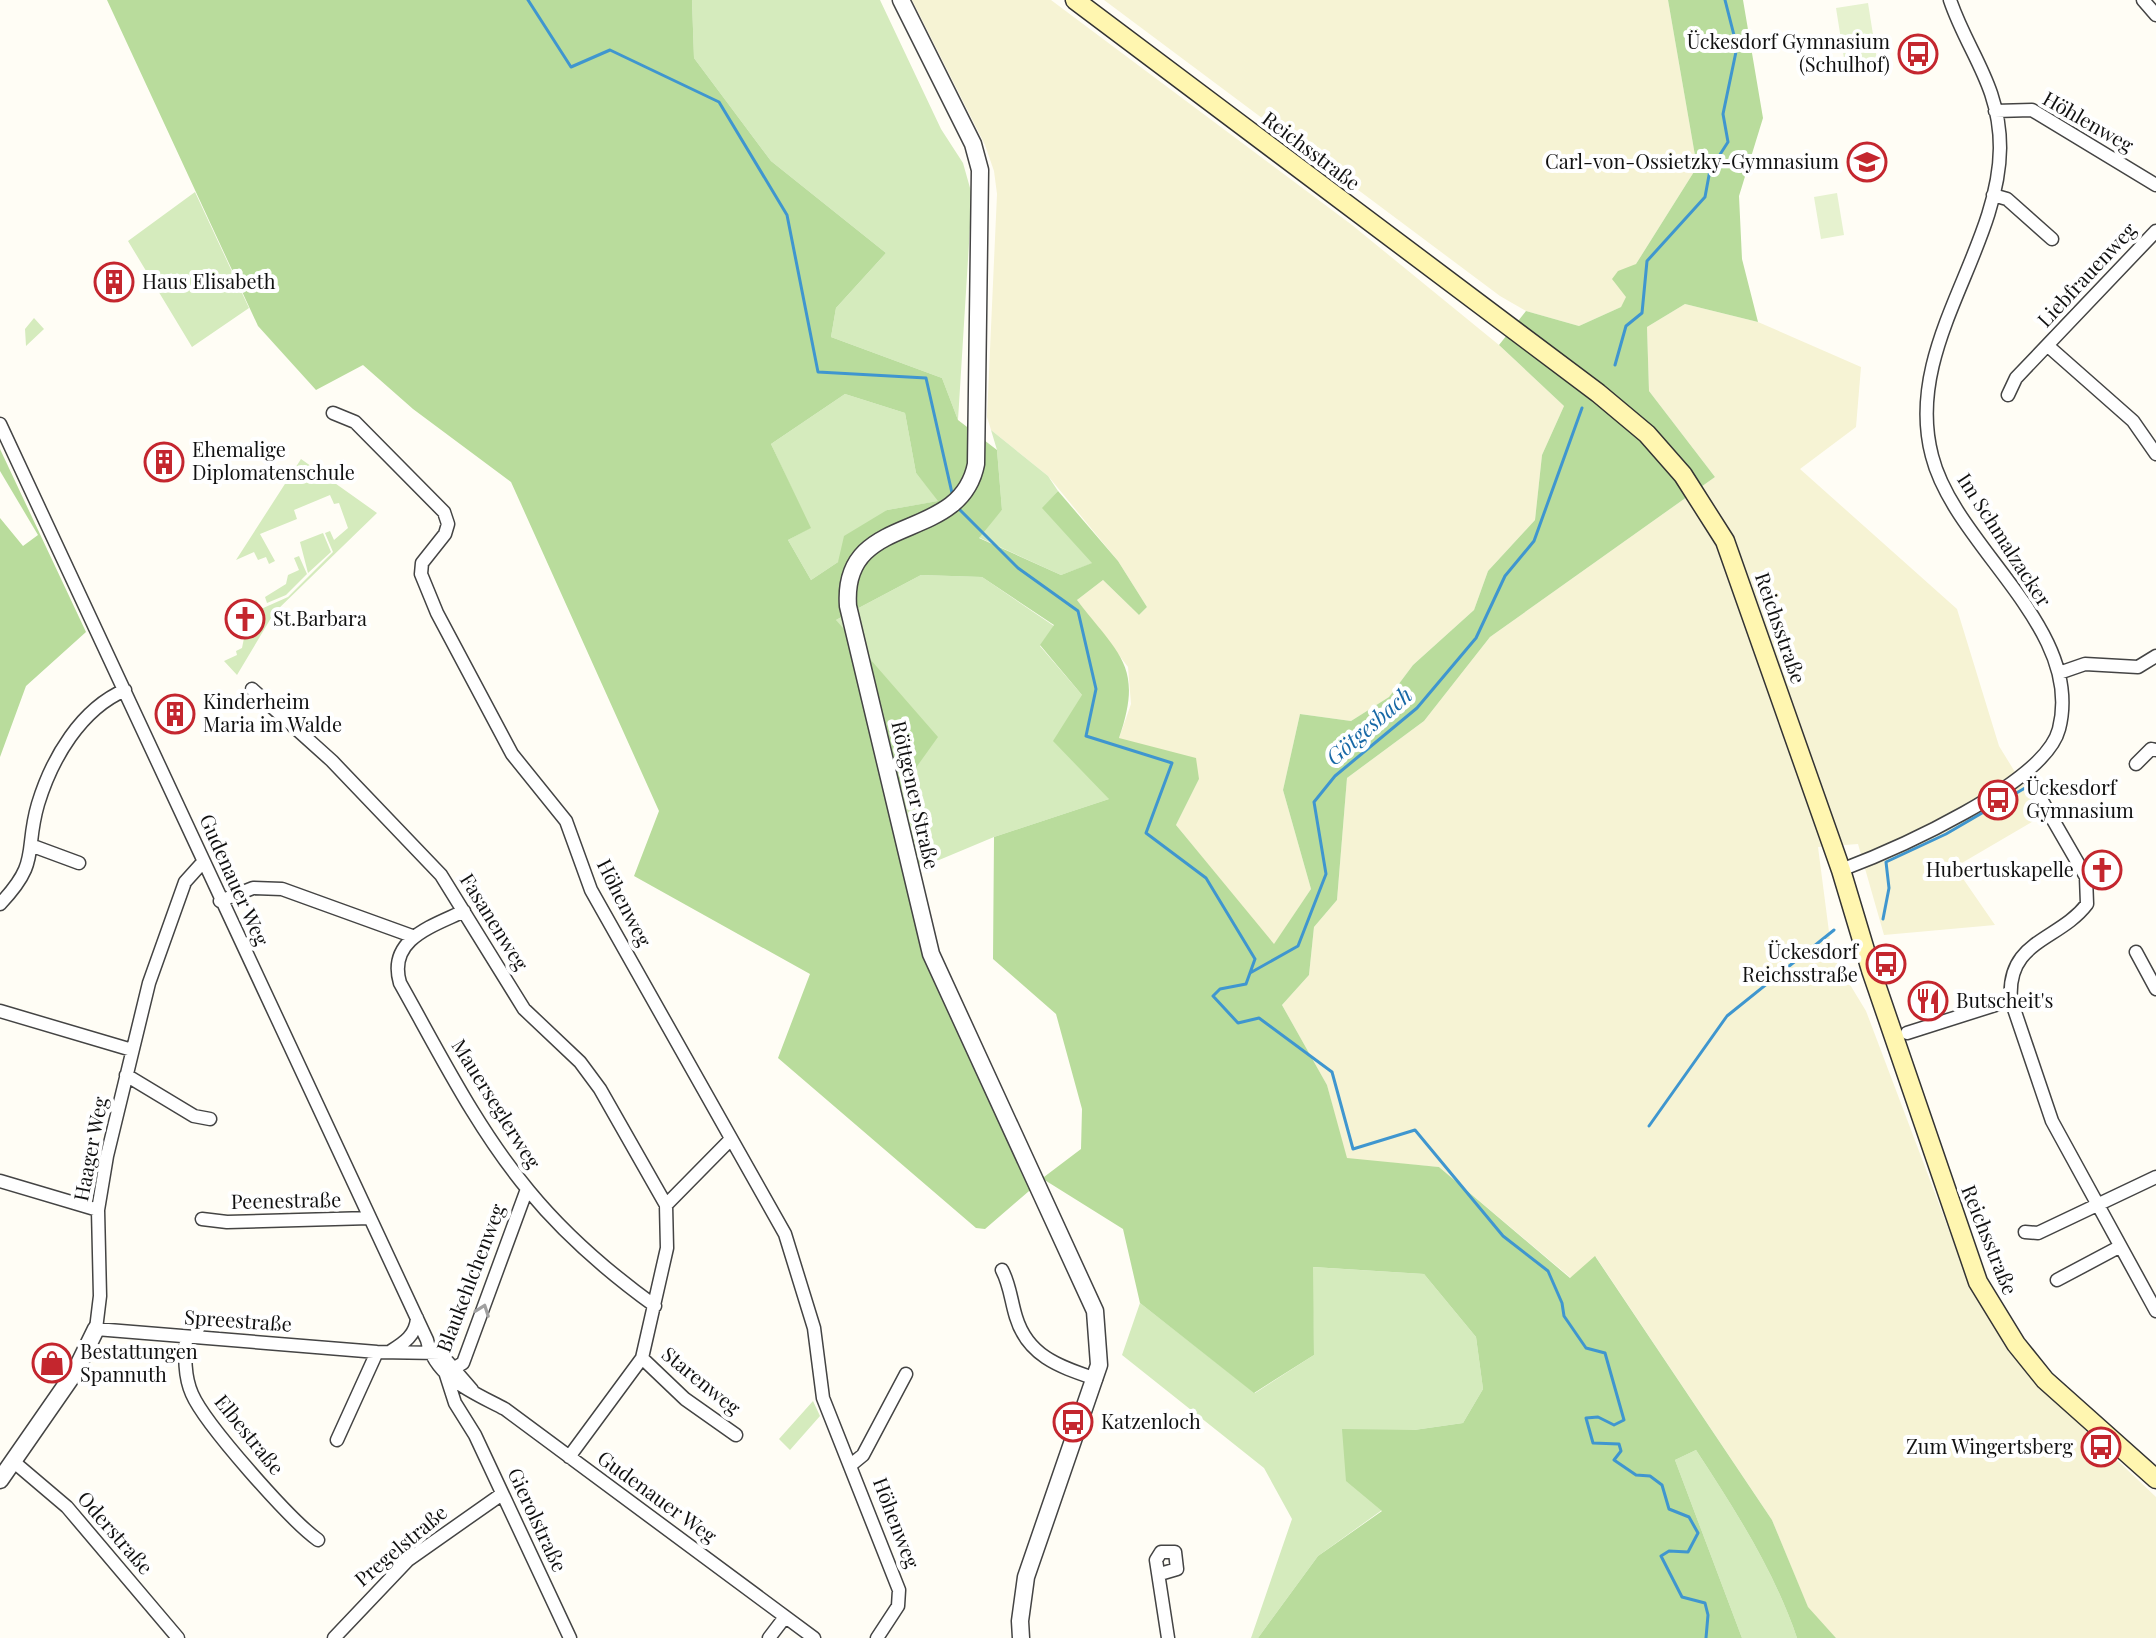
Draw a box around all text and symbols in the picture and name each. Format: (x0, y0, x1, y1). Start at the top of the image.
place label: Ückesdorf Gymnasium (Schulhof) (1687, 27, 1890, 77)
bus stop icon: Ückesdorf Gymnasium (Schulhof) (1897, 33, 1939, 75)
street label: Höhlenweg (2038, 84, 2139, 158)
street label: Reichsstraße (1257, 104, 1366, 196)
school or university icon: Carl-von-Ossietzky-Gymnasium (1846, 141, 1888, 183)
place label: Carl-von-Ossietzky-Gymnasium (1545, 147, 1839, 174)
street label: Liebfrauenweg (2030, 215, 2142, 332)
building icon: Haus Elisabeth (93, 261, 135, 303)
place label: Haus Elisabeth (142, 267, 276, 294)
place label: Ehemalige Diplomatenschule (192, 435, 355, 485)
building icon: Ehemalige Diplomatenschule (143, 441, 185, 483)
street label: Im Schmalzacker (1952, 467, 2059, 611)
street label: Reichsstraße (1750, 568, 1813, 687)
church icon: St.Barbara (224, 598, 266, 640)
place label: St.Barbara (273, 604, 367, 631)
water label: Götgesbach (1319, 679, 1418, 771)
place label: Kinderheim Maria im Walde (203, 687, 342, 737)
building icon: Kinderheim Maria im Walde (154, 693, 196, 735)
street label: Röttgener Straße (886, 718, 947, 871)
place label: Ückesdorf Gymnasium (2026, 773, 2134, 823)
bus stop icon: Ückesdorf Gymnasium (1977, 779, 2019, 821)
street label: Gudenauer Weg (194, 809, 277, 950)
church icon: Hubertuskapelle (2081, 849, 2123, 891)
street label: Höhenweg (592, 854, 659, 951)
place label: Hubertuskapelle (1926, 855, 2074, 882)
street label: Fasanenweg (455, 868, 536, 975)
place label: Ückesdorf Reichsstraße (1742, 937, 1859, 987)
bus stop icon: Ückesdorf Reichsstraße (1865, 943, 1907, 985)
restaurant icon: Butscheit's (1907, 980, 1949, 1022)
place label: Butscheit's (1956, 986, 2053, 1013)
street label: Mauerseglerweg (447, 1033, 548, 1173)
street label: Haager Weg (66, 1094, 113, 1203)
street label: Reichsstraße (1956, 1181, 2025, 1298)
street label: Peenestraße (231, 1185, 341, 1214)
street label: Blaukehlchenweg (429, 1199, 510, 1355)
street label: Spreestraße (183, 1302, 293, 1337)
one-way arrow (473, 1303, 490, 1317)
place label: Bestattungen Spannuth (80, 1337, 198, 1387)
street label: Starenweg (657, 1340, 747, 1420)
shop icon: Bestattungen Spannuth (31, 1342, 73, 1384)
street label: Elbestraße (209, 1388, 291, 1480)
bus stop icon: Katzenloch (1052, 1401, 1094, 1443)
place label: Katzenloch (1101, 1407, 1201, 1434)
bus stop icon: Zum Wingertsberg (2080, 1426, 2122, 1468)
place label: Zum Wingertsberg (1906, 1432, 2073, 1459)
street label: Gudenauer Weg (593, 1443, 723, 1548)
street label: Gierolstraße (503, 1463, 574, 1576)
street label: Höhenweg (868, 1473, 927, 1572)
street label: Oderstraße (72, 1485, 160, 1579)
street label: Pregelstraße (348, 1498, 452, 1592)

